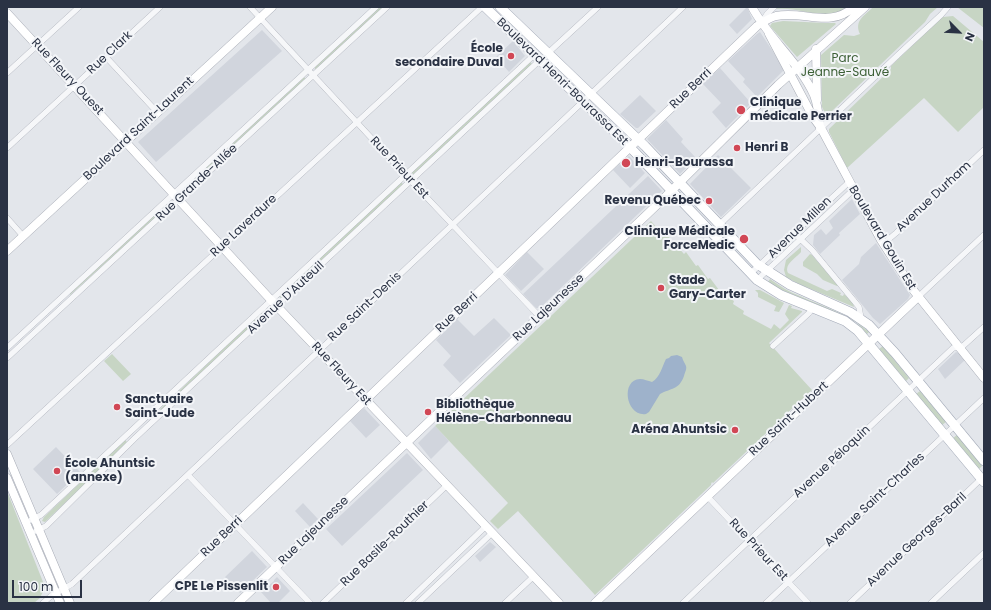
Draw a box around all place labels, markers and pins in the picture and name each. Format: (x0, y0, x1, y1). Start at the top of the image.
place label: École secondaire Duval (395, 42, 503, 70)
marker: École secondaire Duval (506, 51, 516, 61)
place label: Clinique médicale Perrier (750, 96, 852, 124)
marker: Clinique médicale Perrier (735, 104, 747, 116)
place label: Henri B (745, 141, 788, 155)
marker: Henri B (732, 143, 742, 153)
place label: Henri-Bourassa (635, 156, 733, 170)
marker: Henri-Bourassa (620, 157, 632, 169)
place label: Revenu Québec (604, 194, 701, 208)
marker: Revenu Québec (704, 196, 714, 206)
place label: Clinique Médicale ForceMedic (625, 225, 735, 253)
marker: Clinique Médicale ForceMedic (738, 233, 750, 245)
place label: Stade Gary-Carter (669, 274, 746, 302)
marker: Stade Gary-Carter (656, 283, 666, 293)
place label: Sanctuaire Saint-Jude (125, 393, 195, 421)
place label: Bibliothèque Hélène-Charbonneau (436, 398, 572, 426)
marker: Sanctuaire Saint-Jude (112, 402, 122, 412)
marker: Bibliothèque Hélène-Charbonneau (423, 407, 433, 417)
place label: Aréna Ahuntsic (631, 423, 727, 437)
marker: Aréna Ahuntsic (730, 425, 740, 435)
place label: École Ahuntsic (annexe) (65, 457, 155, 485)
marker: École Ahuntsic (annexe) (52, 466, 62, 476)
place label: CPE Le Pissenlit (175, 580, 268, 594)
marker: CPE Le Pissenlit (271, 582, 281, 592)

